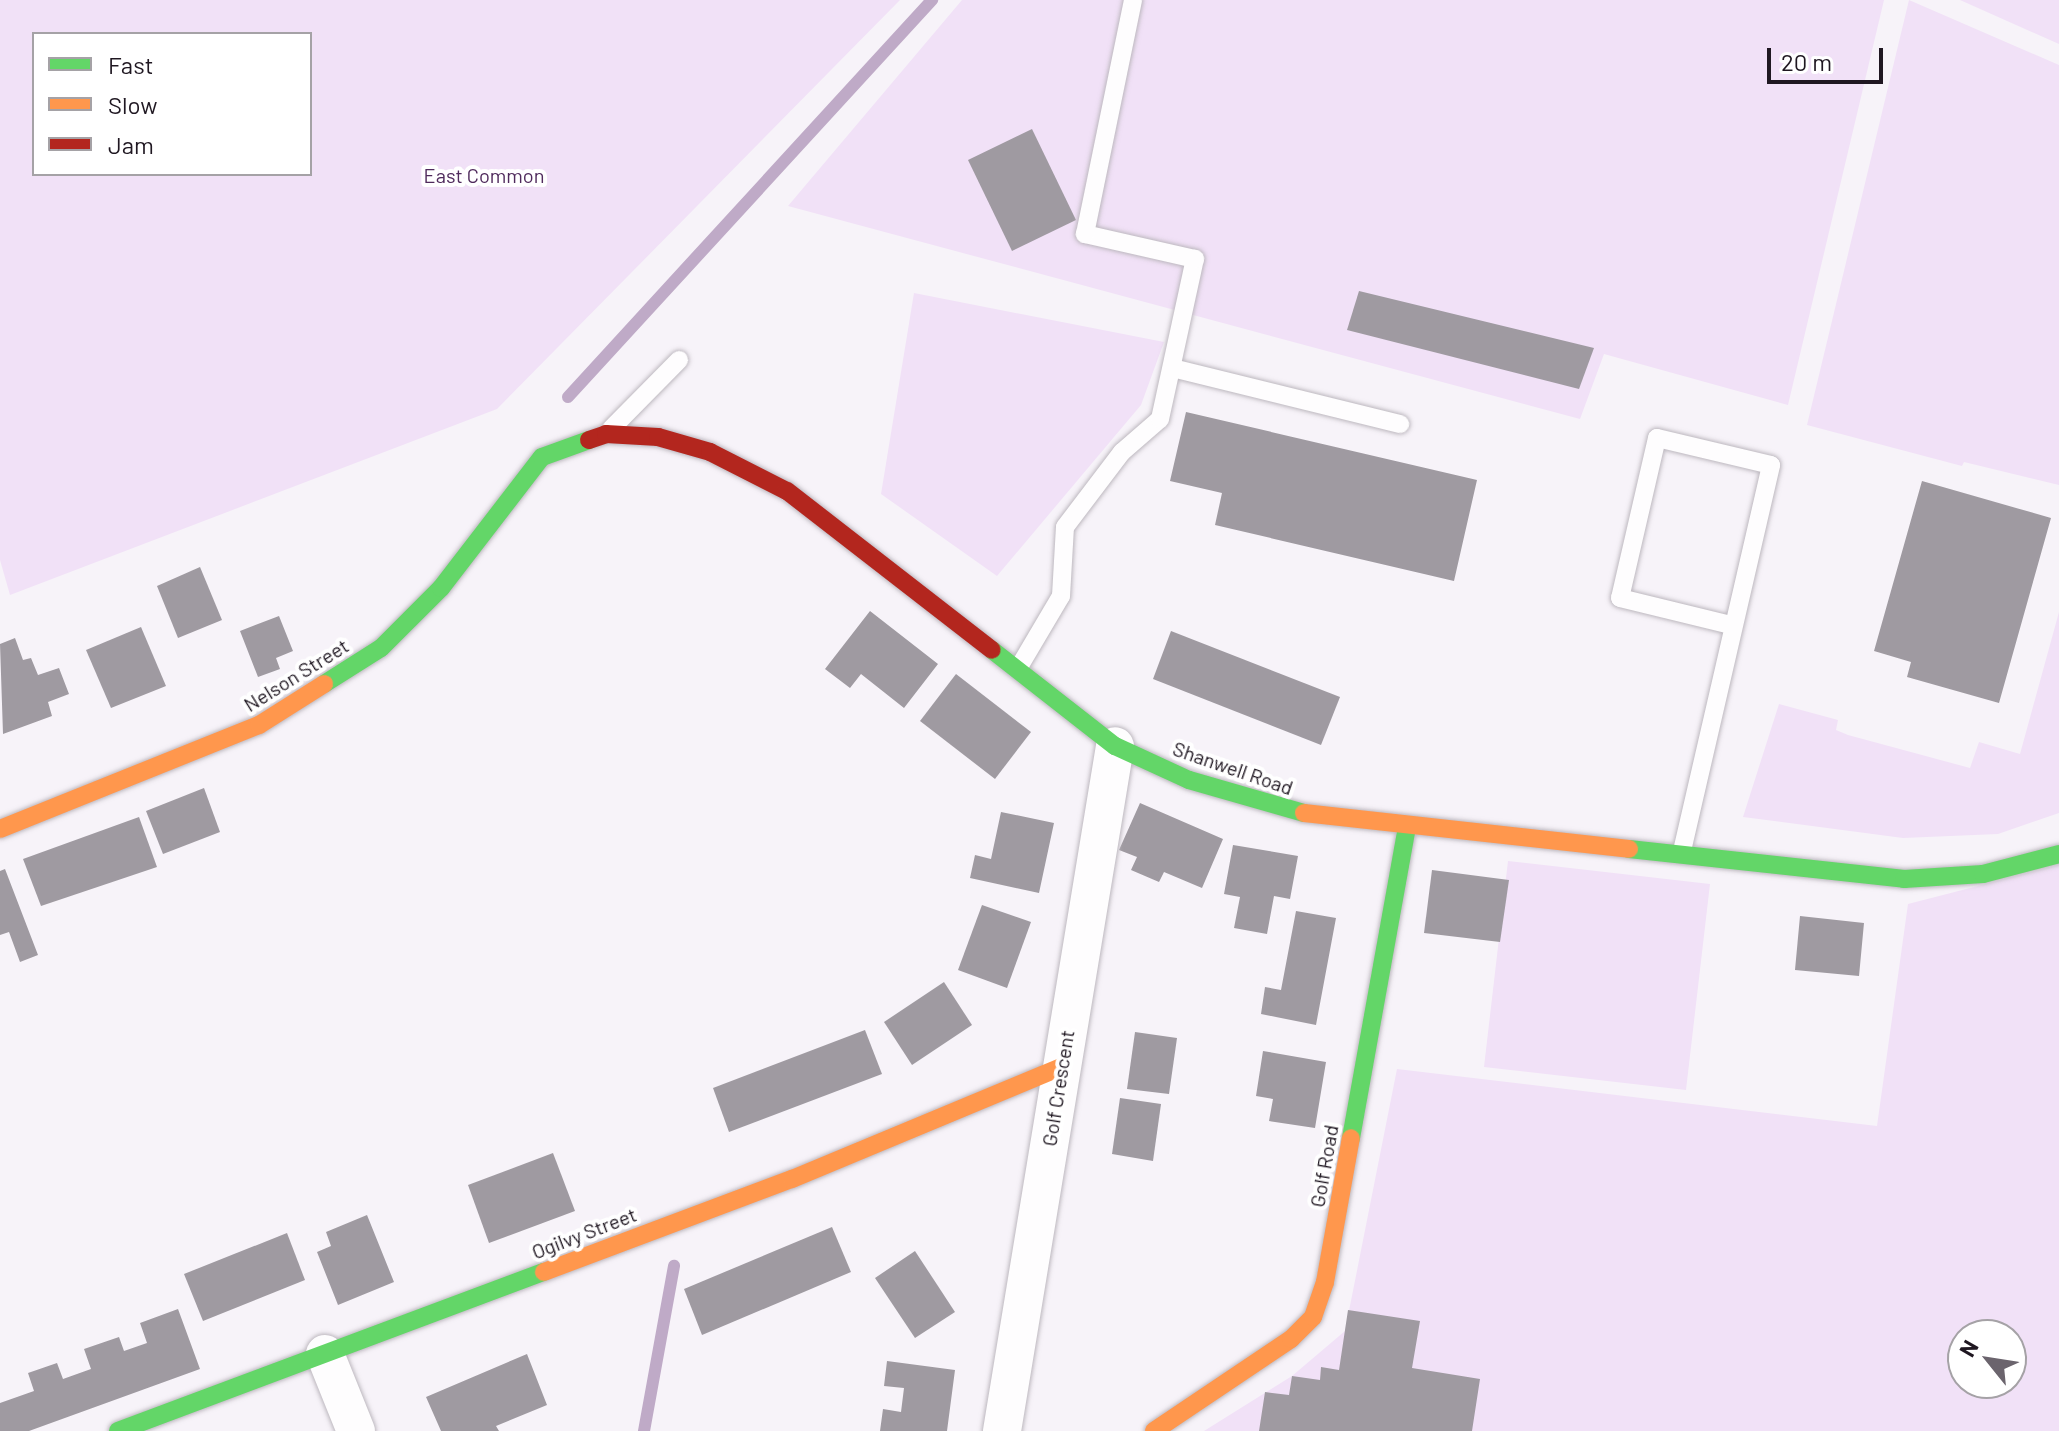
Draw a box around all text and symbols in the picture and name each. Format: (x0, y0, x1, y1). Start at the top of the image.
legend (32, 32, 312, 176)
scale bar (1771, 32, 1887, 82)
text: 20 m (1781, 47, 1832, 76)
text: Fast (108, 50, 153, 79)
text: Slow (108, 90, 157, 119)
text: Jam (108, 130, 154, 159)
park label: East Common (424, 163, 544, 187)
street label: Nelson Street (239, 633, 353, 717)
street label: Shanwell Road (1170, 736, 1296, 800)
street label: Golf Crescent (1037, 1028, 1079, 1148)
street label: Golf Road (1305, 1123, 1343, 1209)
street label: Ogilvy Street (528, 1202, 640, 1264)
north arrow (1947, 1319, 2027, 1399)
text: N (1953, 1335, 1983, 1361)

